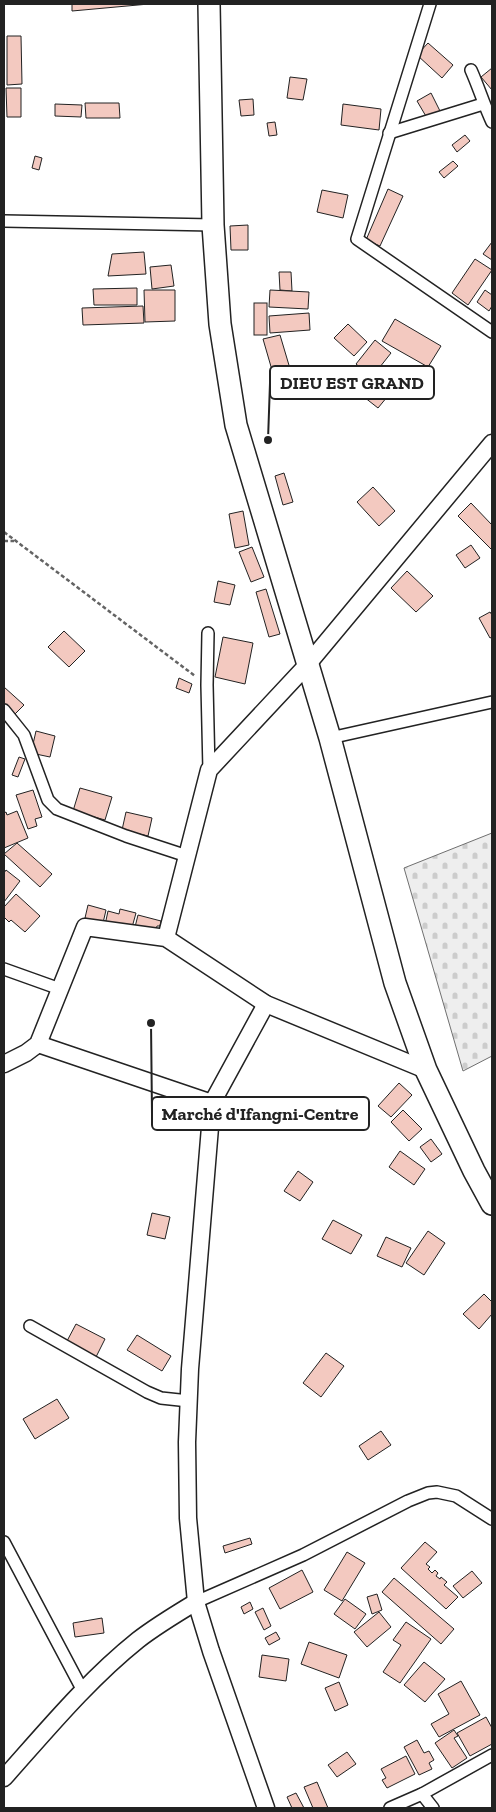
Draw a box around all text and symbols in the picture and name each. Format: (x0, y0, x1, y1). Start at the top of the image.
callout: DIEU EST GRAND (270, 366, 434, 399)
text: DIEU EST GRAND (280, 372, 424, 394)
callout: Marché d'Ifangni-Centre (152, 1097, 369, 1130)
text: Marché d'Ifangni-Centre (162, 1103, 359, 1125)

